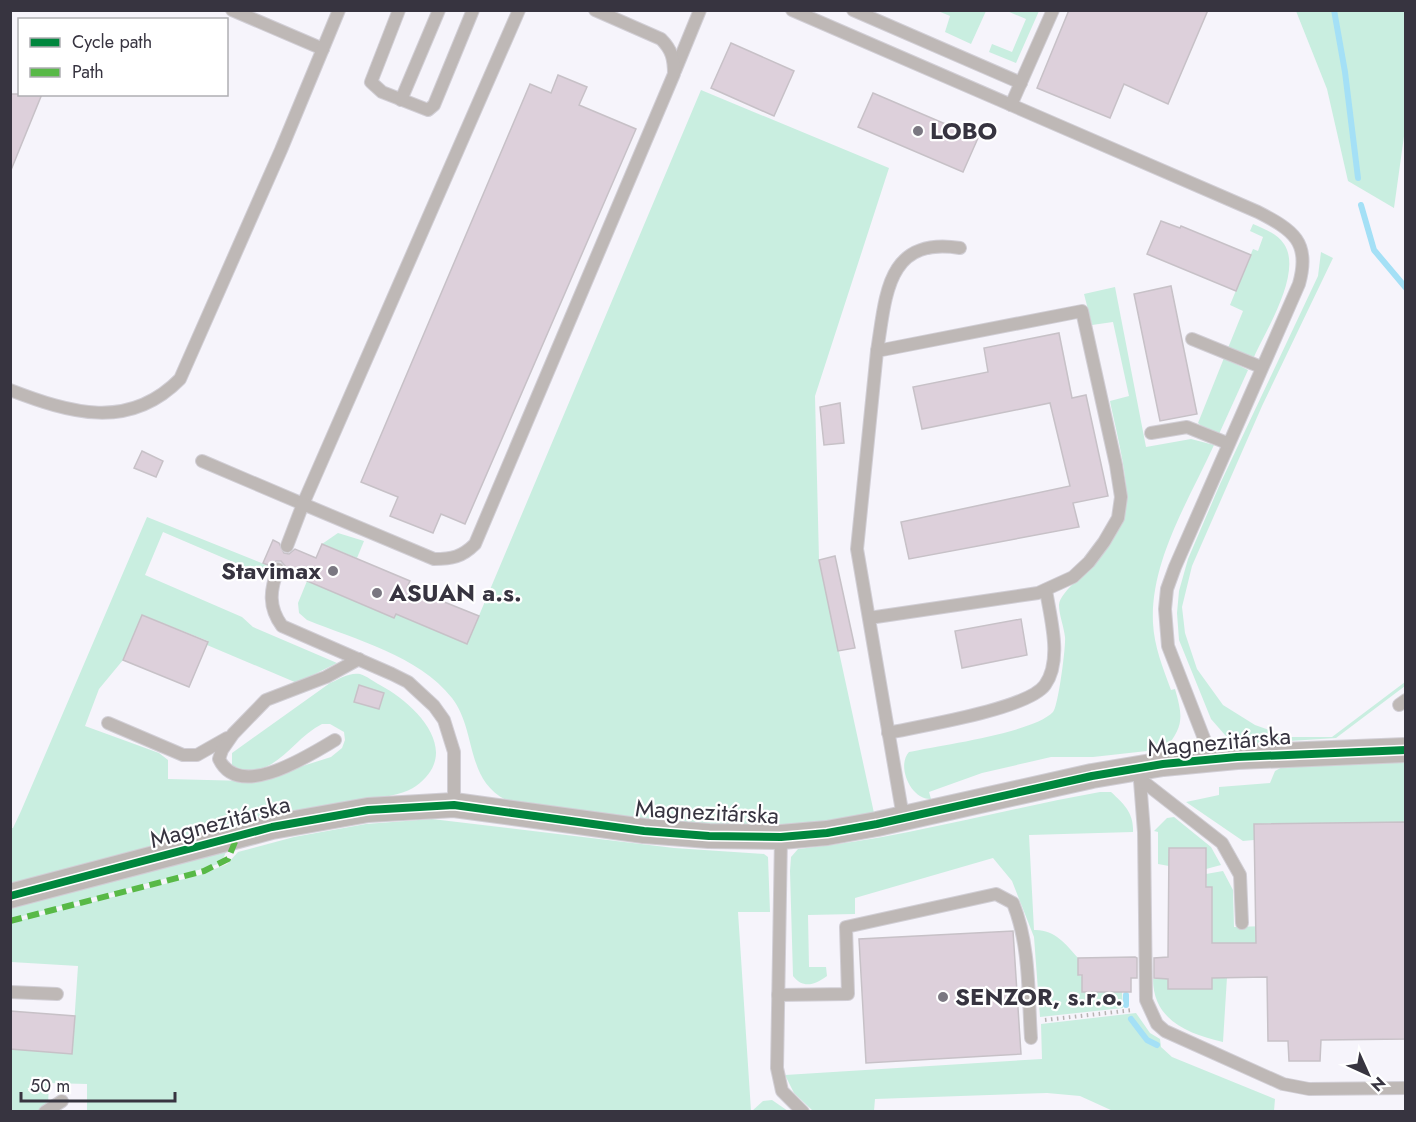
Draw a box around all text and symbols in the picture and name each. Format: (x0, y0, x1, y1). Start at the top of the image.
legend (18, 18, 228, 96)
text: Cycle path (72, 29, 152, 55)
text: Path (72, 59, 104, 85)
place label: LOBO (930, 113, 997, 148)
marker: LOBO (911, 124, 925, 138)
place label: Stavimax (221, 553, 321, 588)
marker: Stavimax (326, 564, 340, 578)
place label: ASUAN a.s. (388, 575, 522, 610)
marker: ASUAN a.s. (370, 586, 384, 600)
street label: Magnezitárska (1146, 718, 1292, 765)
street label: Magnezitárska (146, 786, 294, 857)
street label: Magnezitárska (634, 790, 780, 833)
place label: SENZOR, s.r.o. (955, 979, 1123, 1014)
marker: SENZOR, s.r.o. (936, 990, 950, 1004)
north arrow (1338, 1044, 1398, 1104)
scale bar (21, 1065, 176, 1103)
text: N (1366, 1072, 1391, 1097)
text: 50 m (30, 1073, 70, 1099)

